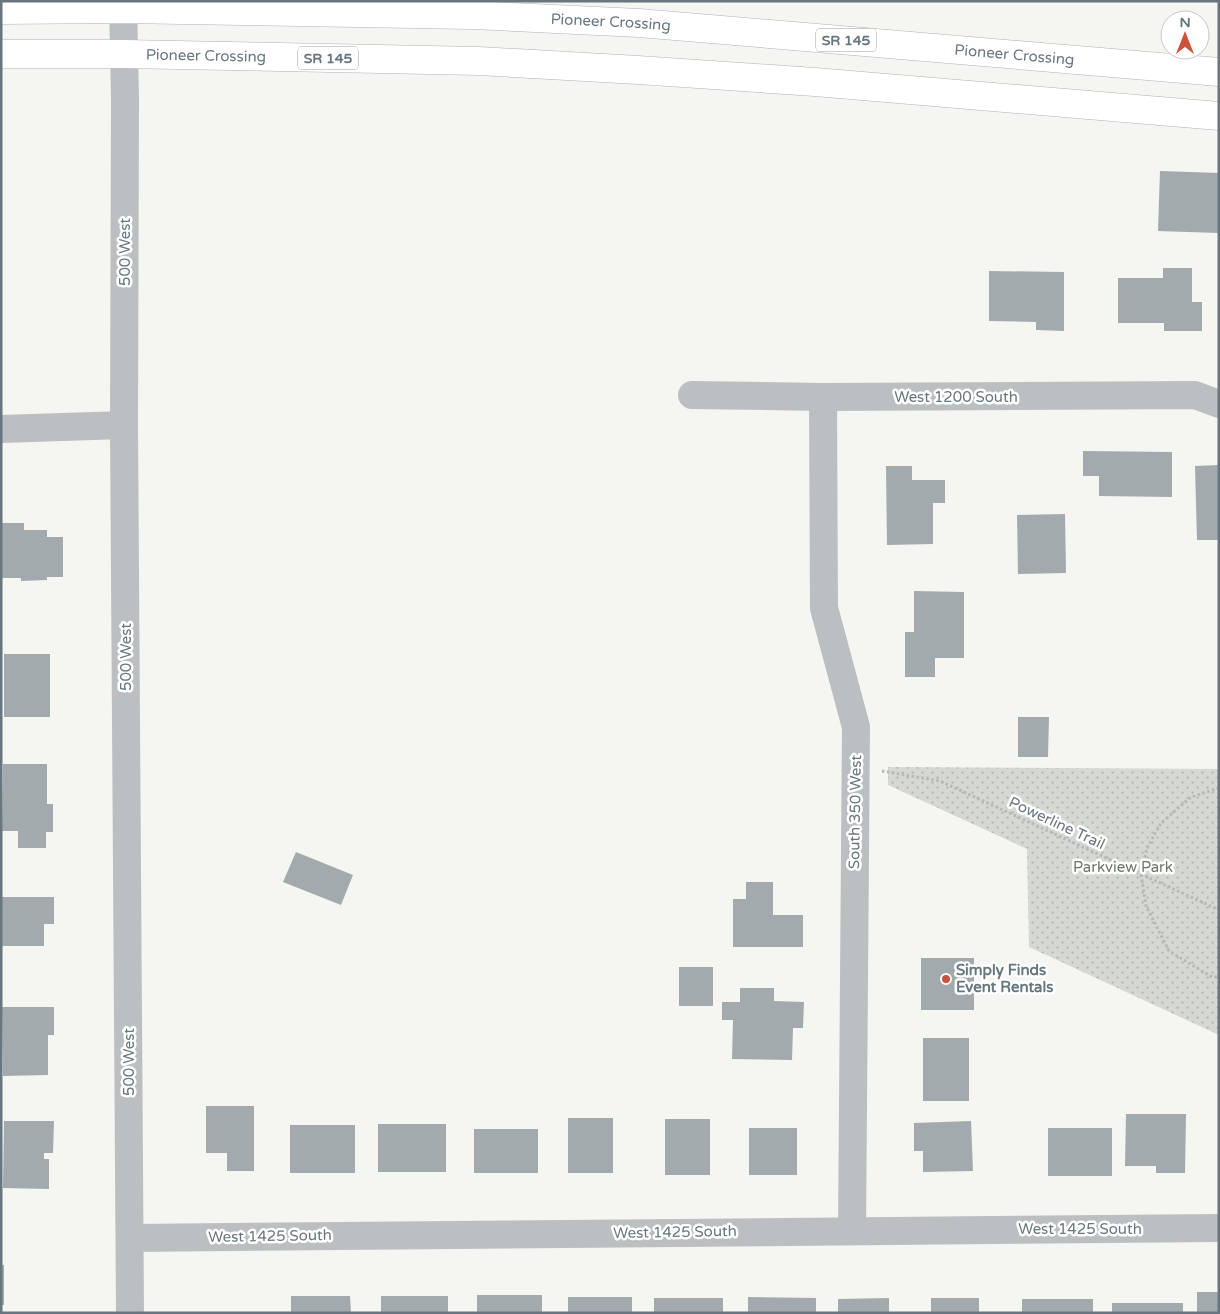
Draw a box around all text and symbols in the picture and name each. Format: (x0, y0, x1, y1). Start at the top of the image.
street label: Pioneer Crossing (550, 10, 672, 35)
north arrow (1160, 10, 1210, 60)
text: N (1179, 14, 1191, 31)
road number: SR 145 (816, 28, 876, 52)
street label: Pioneer Crossing (954, 41, 1075, 69)
street label: Pioneer Crossing (146, 45, 266, 66)
road number: SR 145 (298, 46, 358, 70)
street label: 500 West (116, 218, 134, 286)
street label: West 1200 South (894, 388, 1018, 406)
street label: 500 West (117, 623, 135, 691)
street label: South 350 West (845, 754, 865, 869)
street label: Powerline Trail (1006, 793, 1108, 853)
park label: Parkview Park (1073, 858, 1173, 876)
place label: Simply Finds Event Rentals (956, 961, 1053, 996)
marker: Simply Finds Event Rentals (940, 973, 952, 985)
street label: 500 West (120, 1028, 138, 1096)
street label: West 1425 South (1018, 1220, 1142, 1238)
street label: West 1425 South (613, 1222, 737, 1242)
street label: West 1425 South (208, 1226, 332, 1246)

